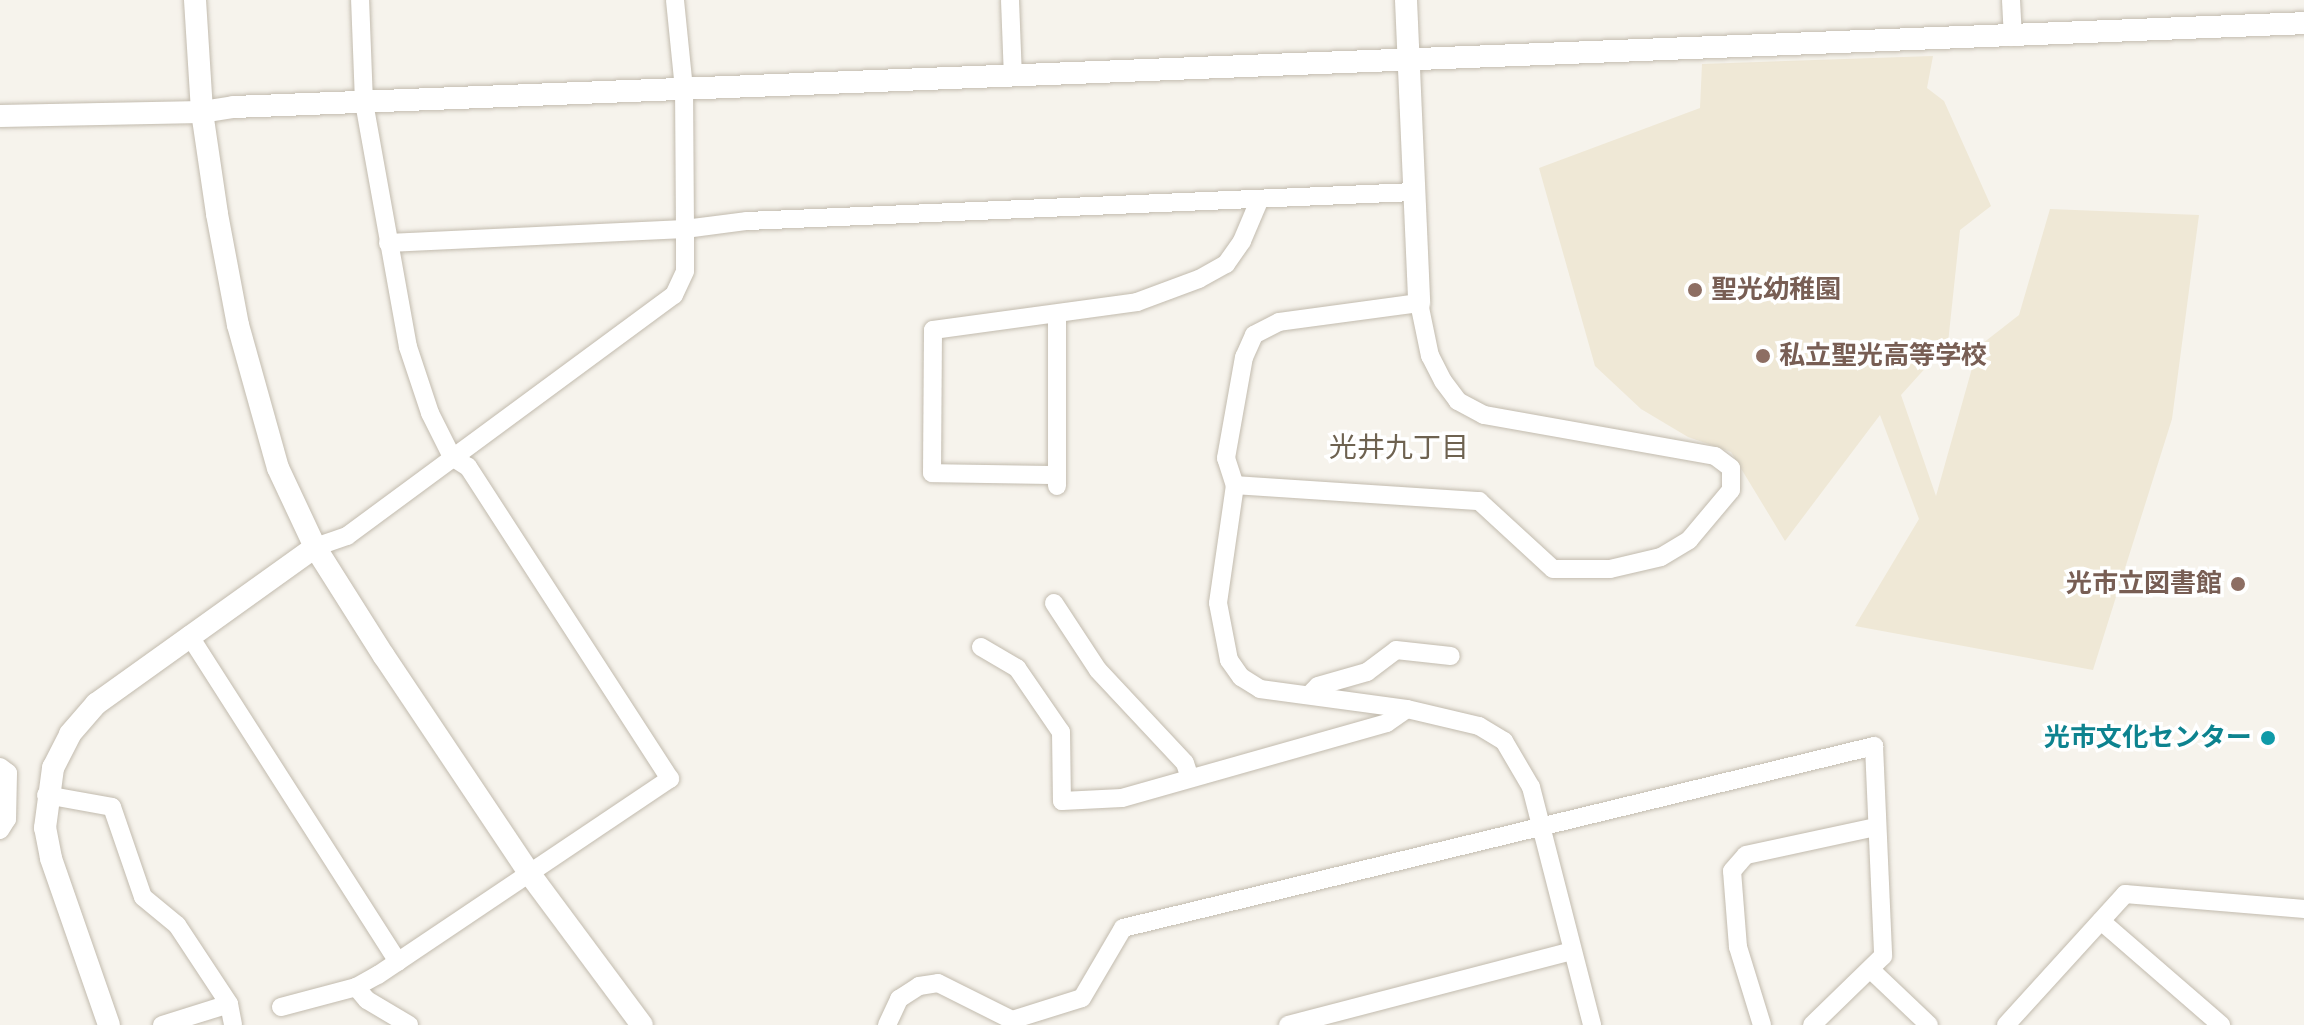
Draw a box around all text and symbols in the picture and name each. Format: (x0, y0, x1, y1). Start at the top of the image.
place label: 聖光幼稚園 (1711, 274, 1841, 306)
marker: 聖光幼稚園 (1686, 281, 1704, 299)
place label: 私立聖光高等学校 (1779, 340, 1987, 372)
marker: 私立聖光高等学校 (1754, 347, 1772, 365)
district label: 光井九丁目 (1329, 431, 1469, 465)
place label: 光市立図書館 (2066, 568, 2222, 600)
marker: 光市立図書館 (2229, 575, 2247, 593)
place label: 光市文化センター (2044, 722, 2252, 754)
marker: 光市文化センター (2259, 729, 2277, 747)

